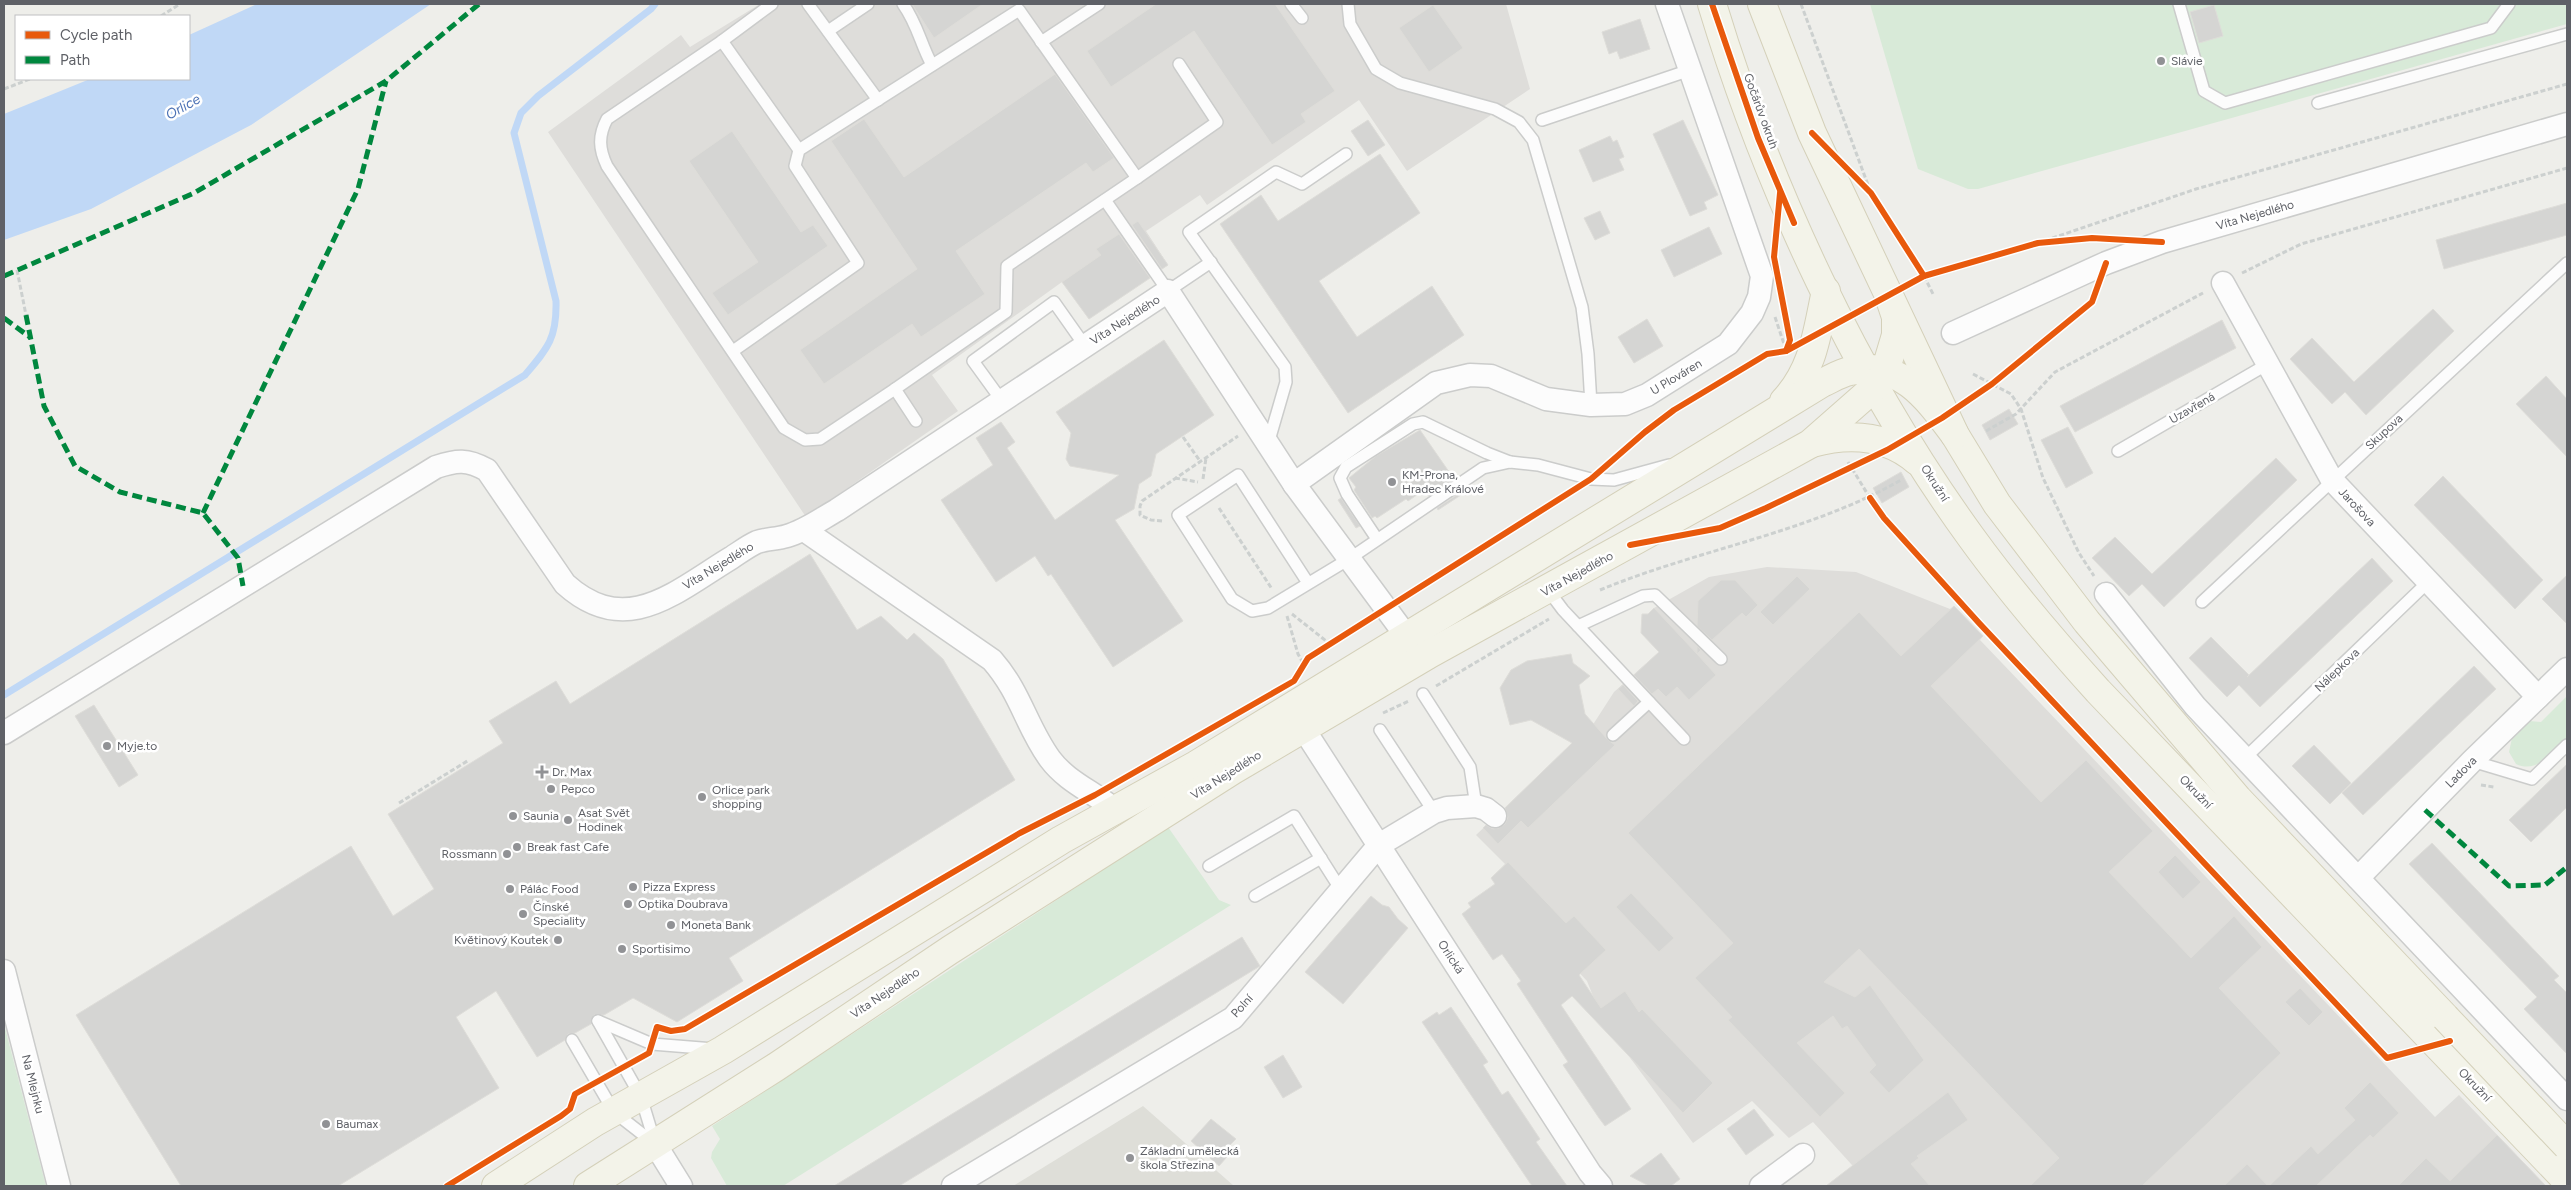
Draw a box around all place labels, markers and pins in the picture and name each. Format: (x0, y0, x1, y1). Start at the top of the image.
place label: Slávie (2171, 54, 2203, 68)
marker: Slávie (2155, 55, 2167, 67)
place label: KM-Prona, Hradec Králové (1402, 468, 1484, 496)
marker: KM-Prona, Hradec Králové (1386, 476, 1398, 488)
place label: Myje.to (117, 739, 157, 753)
marker: Myje.to (101, 740, 113, 752)
place label: Dr. Max (552, 765, 592, 779)
marker: Dr. Max (536, 766, 548, 778)
place label: Pepco (561, 782, 595, 796)
marker: Pepco (545, 783, 557, 795)
place label: Orlice park shopping (712, 783, 770, 811)
marker: Orlice park shopping (696, 791, 708, 803)
place label: Asat Svět Hodinek (578, 806, 631, 834)
place label: Saunia (523, 809, 559, 823)
marker: Saunia (507, 810, 519, 822)
marker: Asat Svět Hodinek (562, 814, 574, 826)
place label: Break fast Cafe (527, 840, 610, 854)
marker: Break fast Cafe (511, 841, 523, 853)
place label: Rossmann (442, 847, 497, 861)
marker: Rossmann (501, 848, 513, 860)
place label: Pizza Express (643, 880, 716, 894)
marker: Pizza Express (627, 881, 639, 893)
place label: Pálác Food (520, 882, 579, 896)
marker: Pálác Food (504, 883, 516, 895)
place label: Optika Doubrava (638, 897, 728, 911)
marker: Optika Doubrava (622, 898, 634, 910)
place label: Čínské Speciality (533, 900, 586, 928)
marker: Čínské Speciality (517, 908, 529, 920)
place label: Moneta Bank (681, 918, 751, 932)
marker: Moneta Bank (665, 919, 677, 931)
place label: Květinový Koutek (454, 933, 548, 947)
marker: Květinový Koutek (552, 934, 564, 946)
place label: Sportisimo (632, 942, 690, 956)
marker: Sportisimo (616, 943, 628, 955)
place label: Baumax (336, 1117, 378, 1131)
marker: Baumax (320, 1118, 332, 1130)
place label: Základní umělecká škola Střezina (1140, 1144, 1239, 1172)
marker: Základní umělecká škola Střezina (1124, 1152, 1136, 1164)

